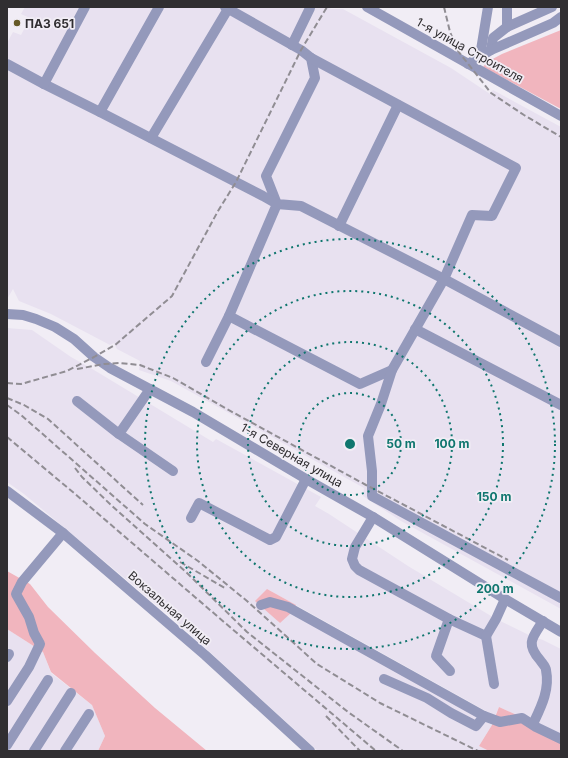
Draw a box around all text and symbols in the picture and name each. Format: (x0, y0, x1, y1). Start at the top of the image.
street label: 1-я улица Строителя (414, 14, 526, 86)
place label: ПАЗ 651 (25, 16, 74, 31)
marker: ПАЗ 651 (12, 18, 22, 28)
street label: 1-я Северная улица (238, 420, 346, 490)
text: 50 m (386, 436, 416, 451)
text: 100 m (434, 436, 470, 451)
centre of rings (343, 437, 357, 451)
text: 150 m (477, 489, 511, 504)
street label: Вокзальная улица (125, 568, 215, 648)
text: 200 m (476, 581, 514, 596)

